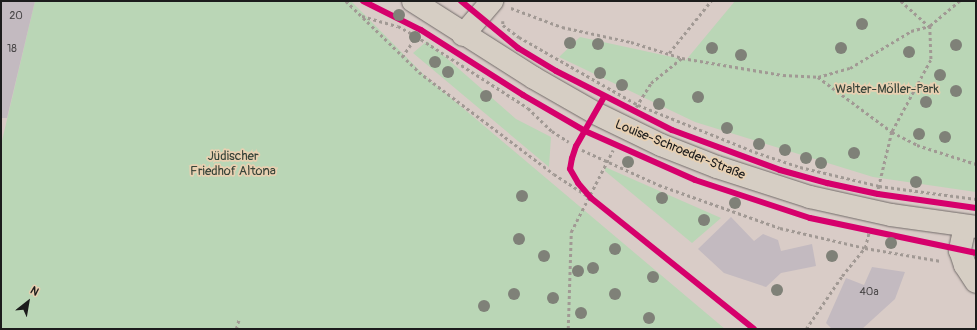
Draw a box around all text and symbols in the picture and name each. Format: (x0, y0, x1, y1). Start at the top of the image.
house number: 20 (9, 9, 23, 23)
house number: 18 (7, 42, 17, 56)
park label: Walter-Möller-Park (835, 81, 939, 97)
street label: Louise-Schroeder-Straße (613, 117, 747, 183)
park label: Jüdischer Friedhof Altona (190, 149, 276, 180)
north arrow (8, 282, 48, 322)
text: N (28, 284, 41, 299)
house number: 40a (859, 285, 879, 299)

